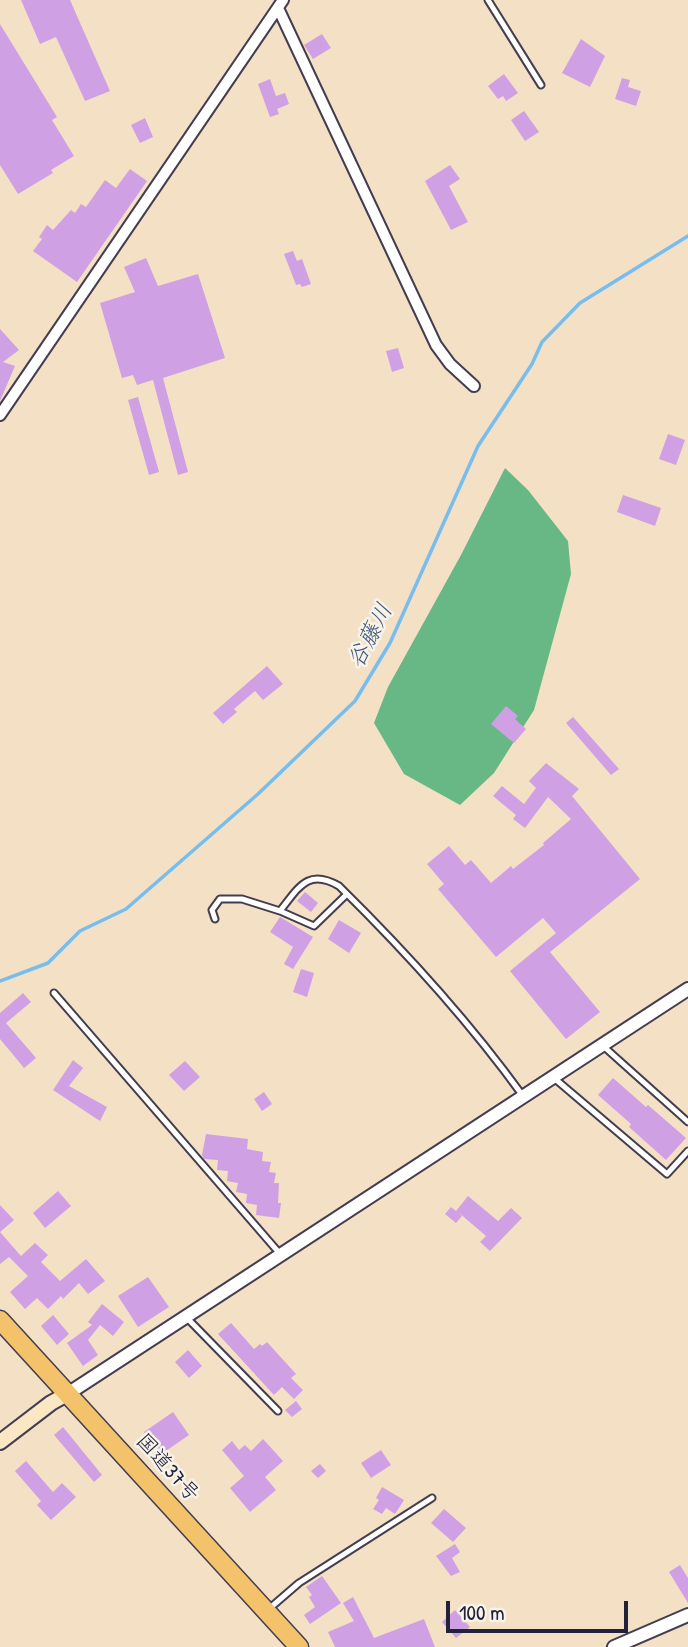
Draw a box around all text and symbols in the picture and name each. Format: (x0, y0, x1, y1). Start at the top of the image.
water label: 谷藤川 (343, 599, 399, 673)
street label: 国道37号 (130, 1429, 204, 1507)
scale bar (450, 1588, 632, 1632)
text: 100 m (459, 1598, 505, 1627)

